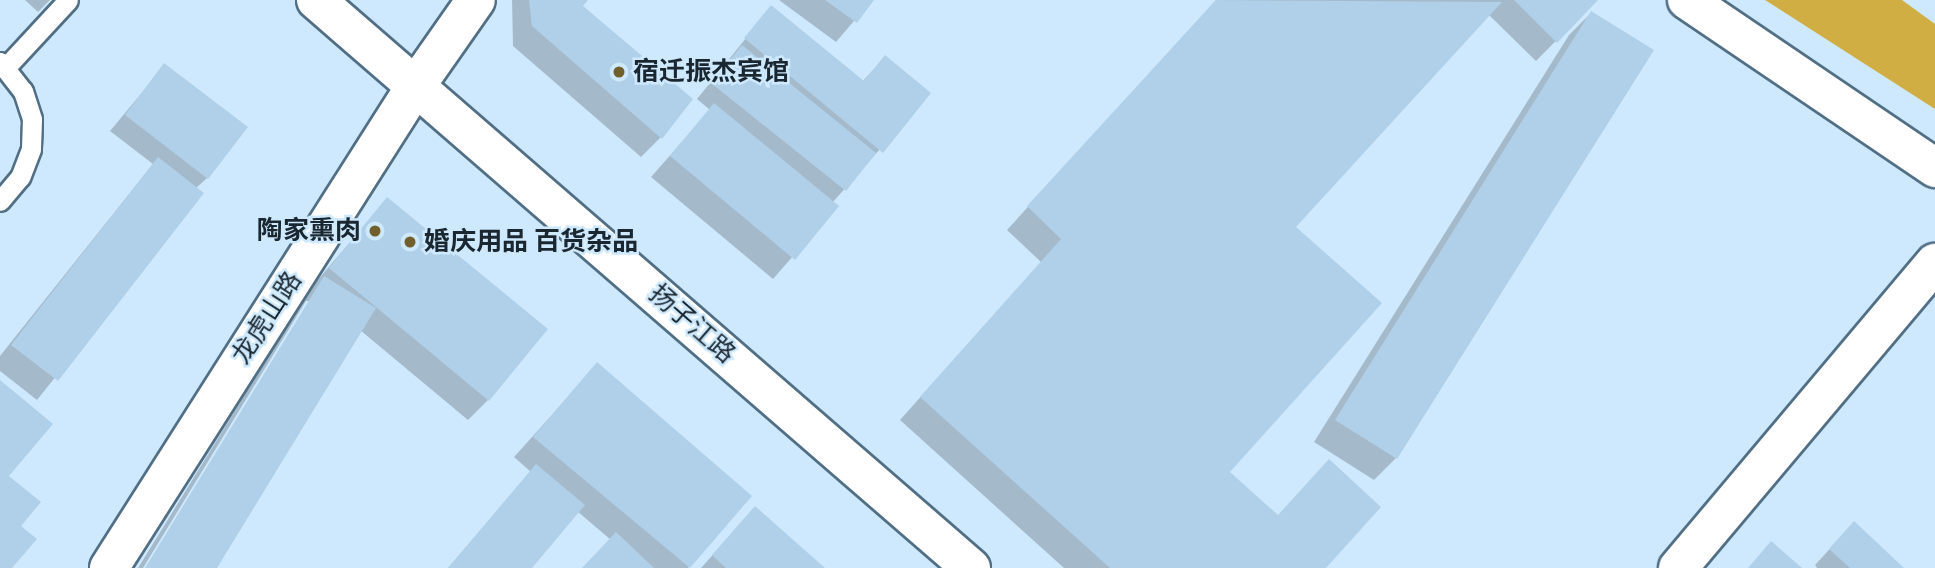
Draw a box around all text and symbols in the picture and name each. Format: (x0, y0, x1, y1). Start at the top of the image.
place label: 宿迁振杰宾馆 (633, 56, 789, 88)
marker: 宿迁振杰宾馆 (611, 64, 627, 80)
place label: 陶家熏肉 (257, 215, 361, 247)
marker: 陶家熏肉 (367, 223, 383, 239)
place label: 婚庆用品 百货杂品 (424, 226, 638, 258)
marker: 婚庆用品 百货杂品 (402, 234, 418, 250)
street label: 龙虎山路 (226, 266, 308, 370)
street label: 扬子江路 (643, 278, 741, 370)

